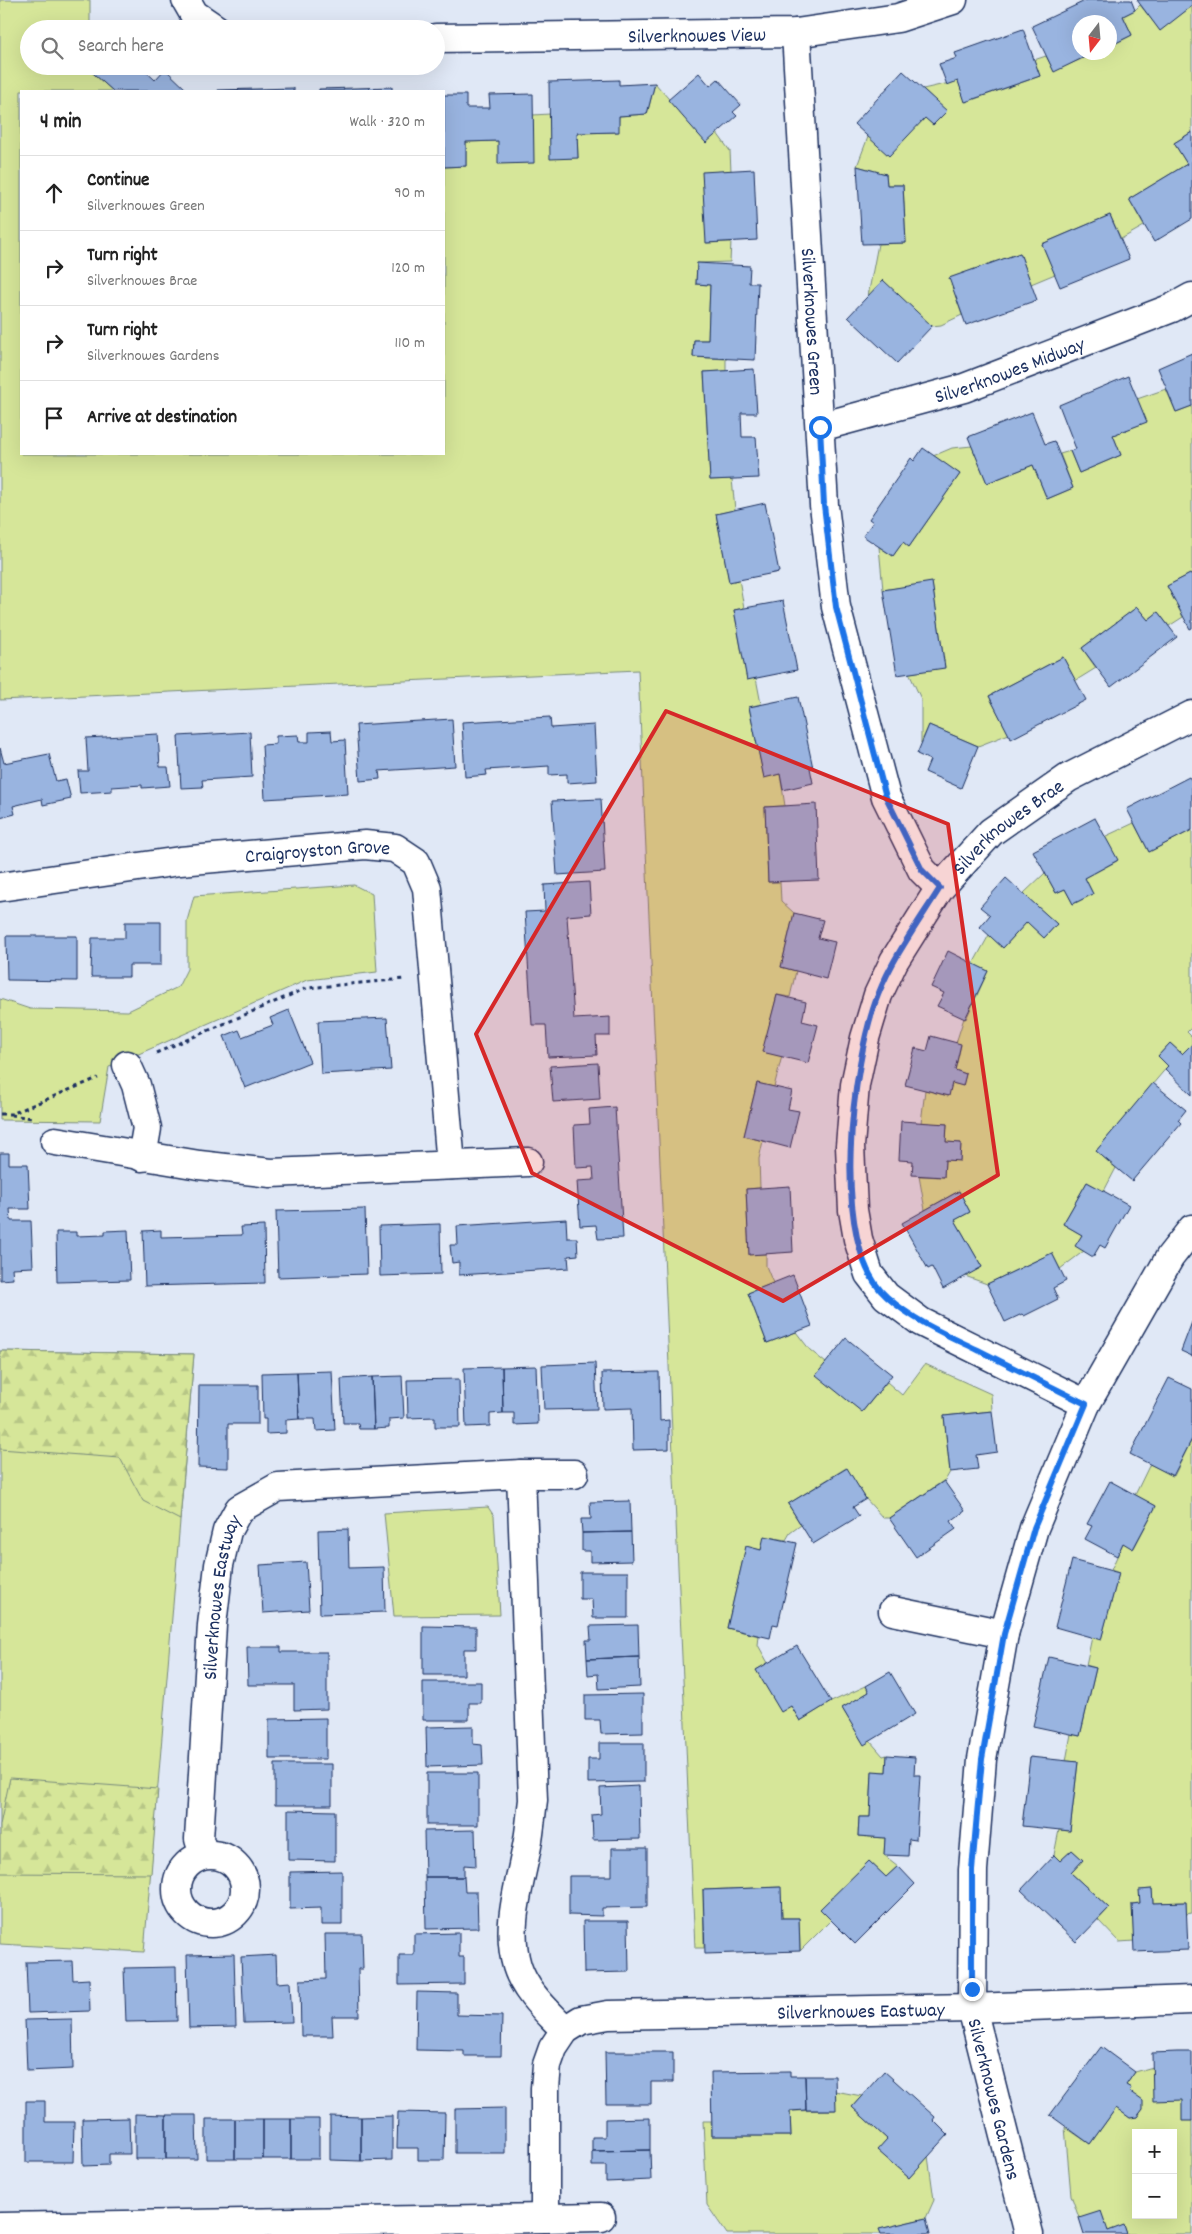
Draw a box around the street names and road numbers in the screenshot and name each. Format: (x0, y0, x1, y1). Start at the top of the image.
street label: Silverknowes View (628, 22, 766, 52)
street label: Silverknowes Green (792, 247, 828, 396)
street label: Silverknowes Midway (932, 332, 1090, 412)
street label: Silverknowes Brae (947, 774, 1071, 882)
street label: Craigroyston Grove (244, 834, 391, 872)
street label: Silverknowes Eastway (198, 1510, 251, 1681)
street label: Silverknowes Eastway (777, 1998, 946, 2029)
street label: Silverknowes Gardens (958, 2016, 1026, 2183)

